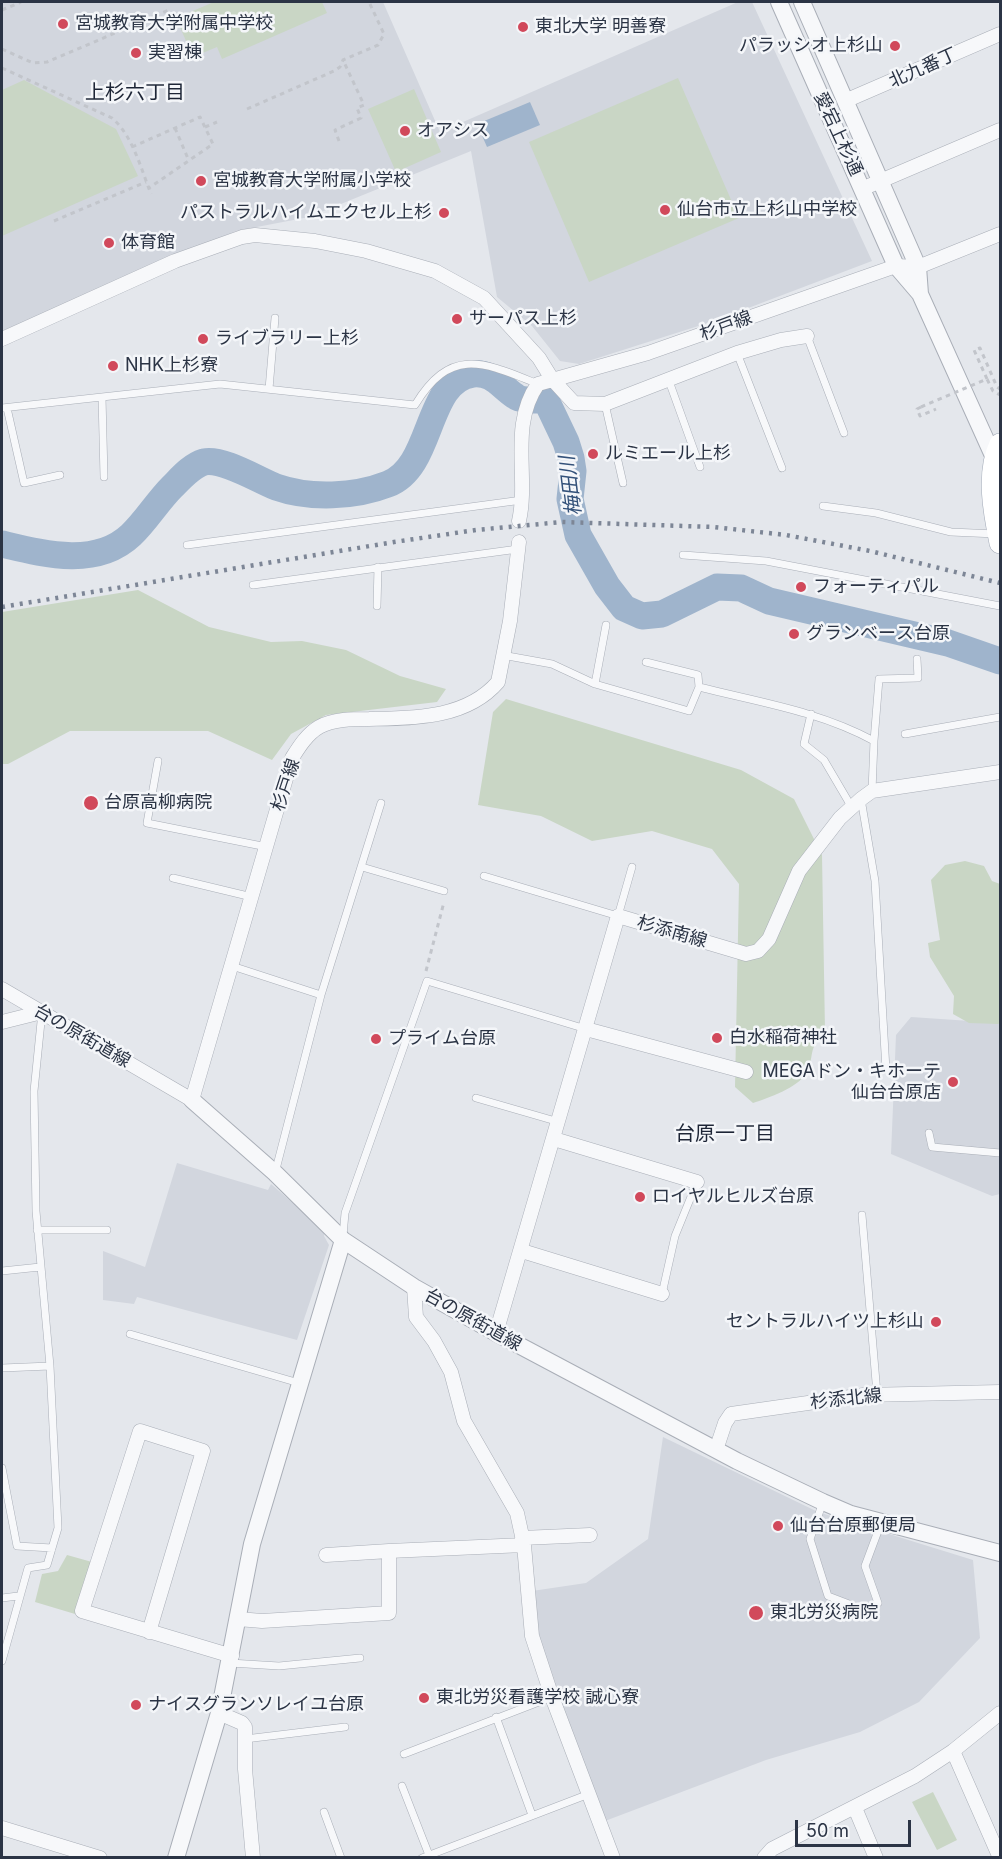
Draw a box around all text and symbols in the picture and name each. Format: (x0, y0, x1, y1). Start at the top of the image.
place label: 宮城教育大学附属中学校 (75, 13, 273, 35)
place label: 東北大学 明善寮 (535, 16, 666, 38)
marker: 宮城教育大学附属中学校 (56, 17, 70, 31)
marker: 東北大学 明善寮 (516, 20, 530, 34)
place label: パラッシオ上杉山 (739, 35, 883, 57)
marker: パラッシオ上杉山 (888, 39, 902, 53)
place label: 実習棟 (148, 42, 202, 64)
street label: 北九番丁 (886, 43, 960, 93)
marker: 実習棟 (129, 46, 143, 60)
district label: 上杉六丁目 (85, 81, 185, 105)
street label: 愛宕上杉通 (809, 89, 867, 179)
place label: オアシス (417, 120, 489, 142)
marker: オアシス (398, 124, 412, 138)
place label: 宮城教育大学附属小学校 (213, 170, 411, 192)
marker: 宮城教育大学附属小学校 (194, 174, 208, 188)
place label: 仙台市立上杉山中学校 (677, 199, 857, 221)
place label: パストラルハイムエクセル上杉 (180, 202, 432, 224)
marker: 仙台市立上杉山中学校 (658, 203, 672, 217)
marker: パストラルハイムエクセル上杉 (437, 206, 451, 220)
place label: 体育館 (121, 232, 175, 254)
marker: 体育館 (102, 236, 116, 250)
street label: 杉戸線 (697, 307, 755, 345)
place label: サーパス上杉 (469, 308, 577, 330)
marker: サーパス上杉 (450, 312, 464, 326)
place label: ライブラリー上杉 (215, 328, 359, 350)
marker: ライブラリー上杉 (196, 332, 210, 346)
place label: NHK上杉寮 (125, 355, 218, 377)
marker: NHK上杉寮 (106, 359, 120, 373)
place label: ルミエール上杉 (605, 443, 731, 465)
marker: ルミエール上杉 (586, 447, 600, 461)
water label: 梅田川 (555, 455, 587, 517)
place label: フォーティパル (813, 576, 939, 598)
marker: フォーティパル (794, 580, 808, 594)
place label: グランベース台原 (806, 623, 950, 645)
marker: グランベース台原 (787, 627, 801, 641)
street label: 杉戸線 (267, 756, 305, 814)
place label: 台原高柳病院 (104, 792, 212, 814)
marker: 台原高柳病院 (82, 794, 100, 812)
street label: 杉添南線 (634, 912, 710, 952)
street label: 台の原街道線 (30, 1000, 134, 1072)
place label: 白水稲荷神社 (729, 1027, 837, 1049)
place label: プライム台原 (388, 1028, 496, 1050)
marker: 白水稲荷神社 (710, 1031, 724, 1045)
marker: プライム台原 (369, 1032, 383, 1046)
place label: MEGAドン・キホーテ 仙台台原店 (762, 1061, 941, 1104)
marker: MEGAドン・キホーテ 仙台台原店 (946, 1075, 960, 1089)
district label: 台原一丁目 (675, 1122, 775, 1146)
place label: ロイヤルヒルズ台原 (652, 1186, 814, 1208)
marker: ロイヤルヒルズ台原 (633, 1190, 647, 1204)
street label: 台の原街道線 (421, 1284, 525, 1356)
place label: セントラルハイツ上杉山 (726, 1311, 924, 1333)
marker: セントラルハイツ上杉山 (929, 1315, 943, 1329)
street label: 杉添北線 (809, 1384, 883, 1414)
place label: 仙台台原郵便局 (790, 1515, 916, 1537)
marker: 仙台台原郵便局 (771, 1519, 785, 1533)
place label: 東北労災病院 (770, 1602, 878, 1624)
marker: 東北労災病院 (747, 1604, 765, 1622)
place label: 東北労災看護学校 誠心寮 (436, 1687, 639, 1709)
marker: 東北労災看護学校 誠心寮 (417, 1691, 431, 1705)
place label: ナイスグランソレイユ台原 (148, 1694, 364, 1716)
marker: ナイスグランソレイユ台原 (129, 1698, 143, 1712)
scale bar (798, 1808, 914, 1846)
text: 50 m (806, 1820, 849, 1841)

